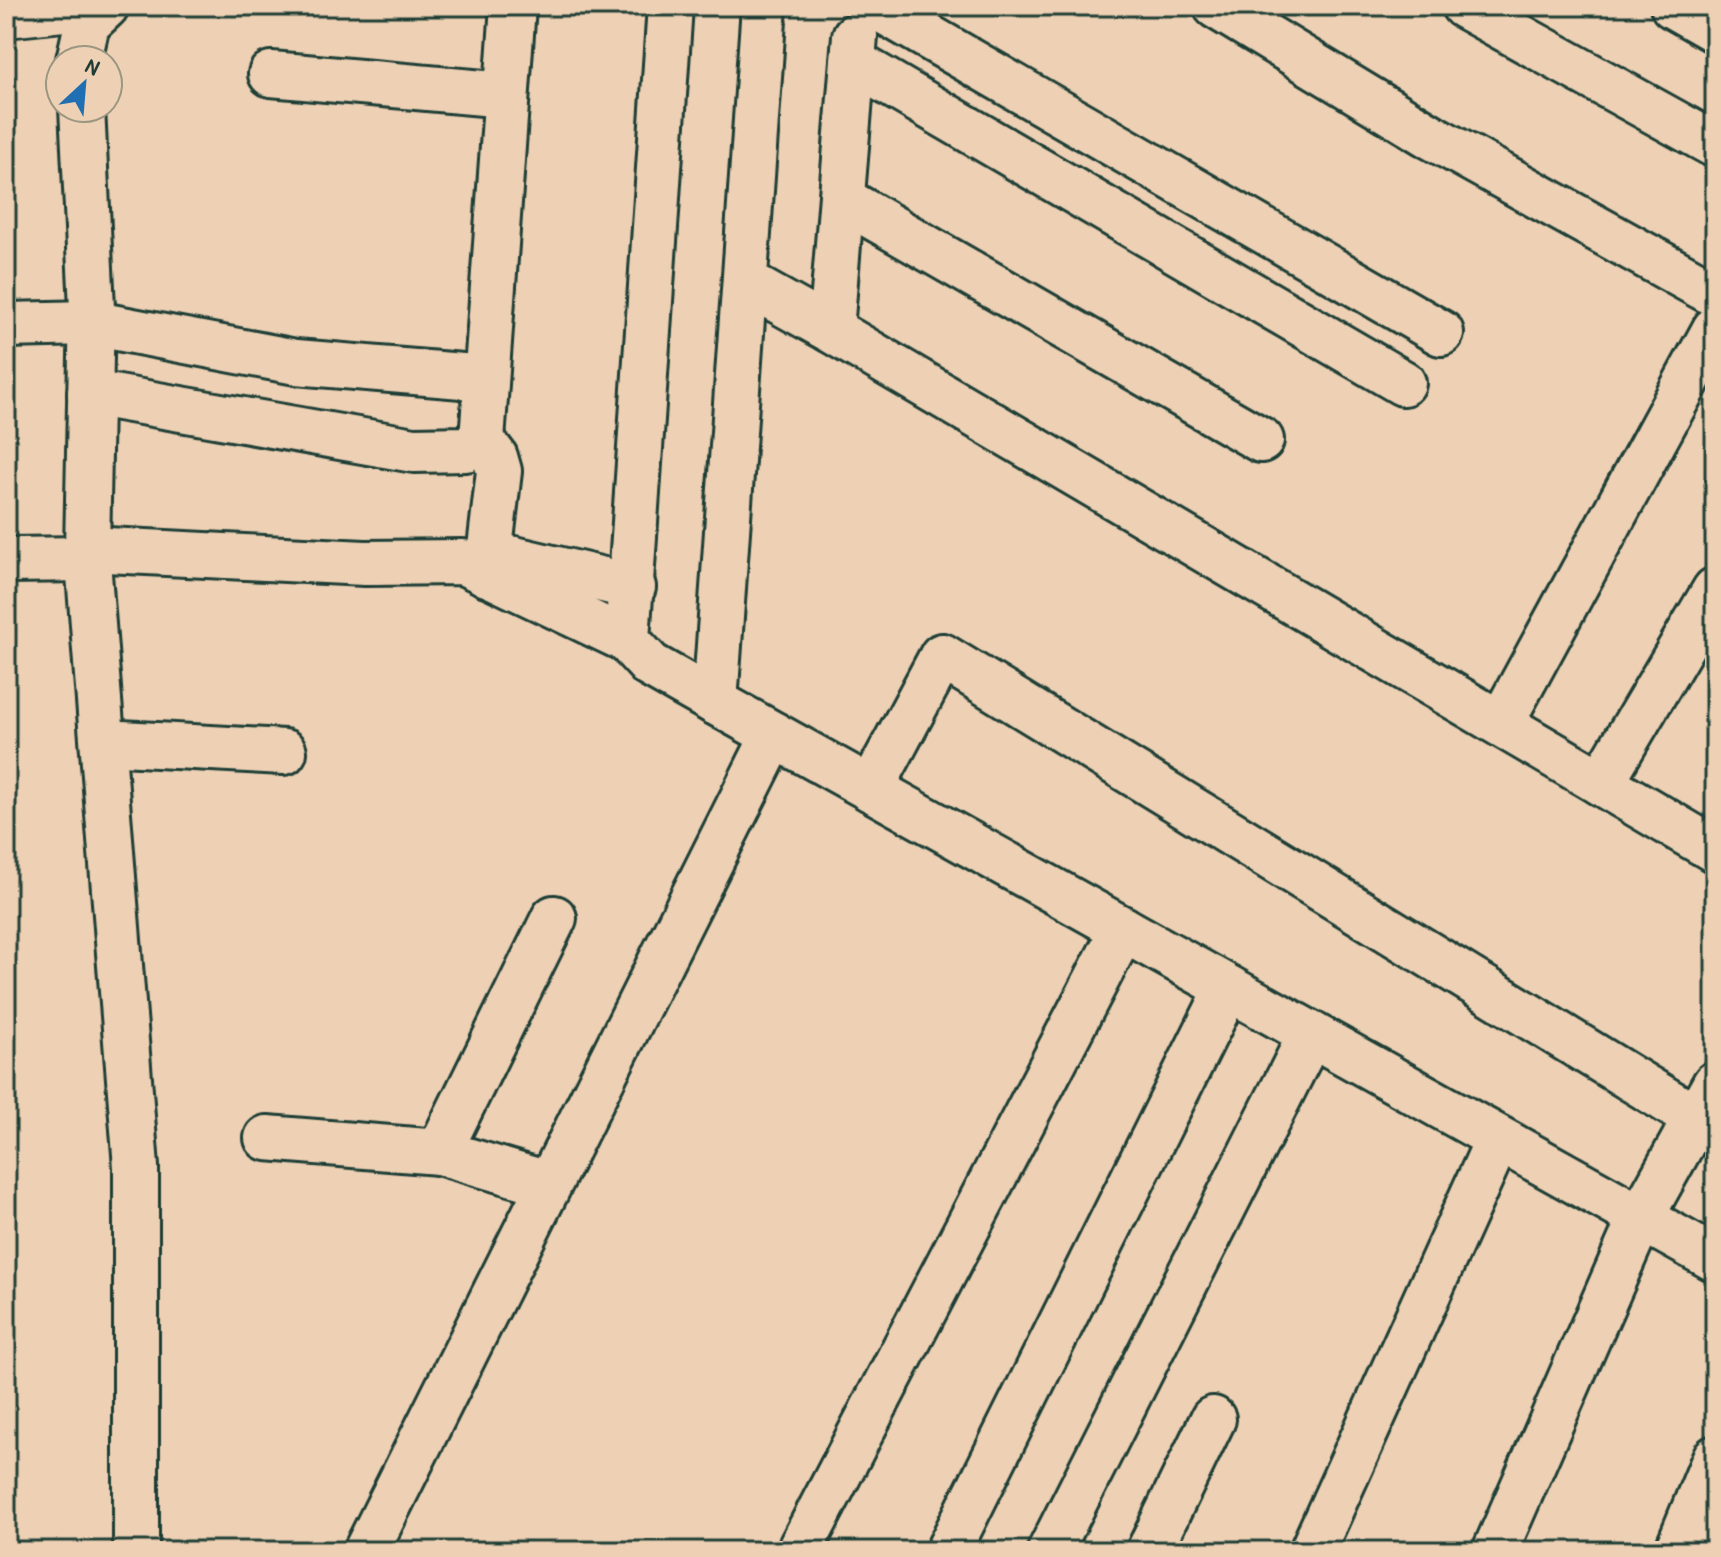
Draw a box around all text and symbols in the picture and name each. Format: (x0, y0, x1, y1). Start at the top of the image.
north arrow (44, 44, 124, 124)
text: N (81, 50, 105, 82)

